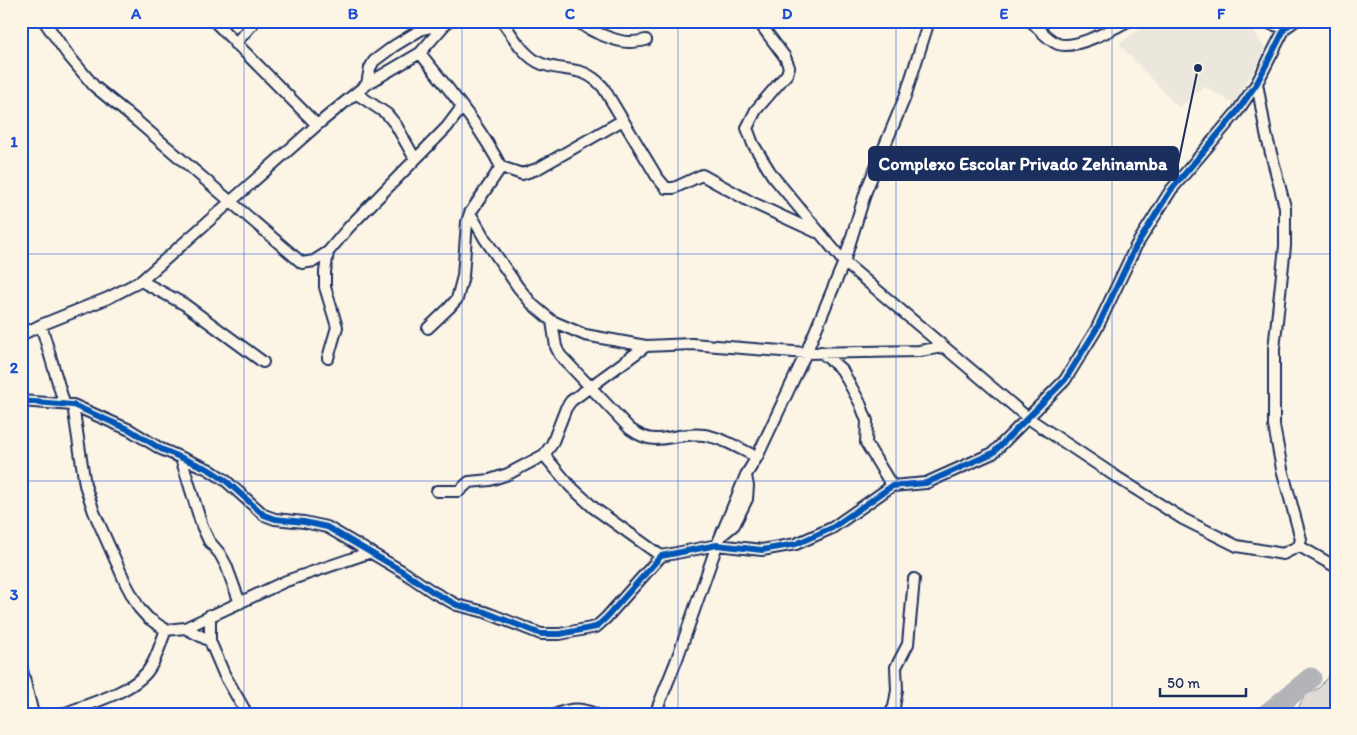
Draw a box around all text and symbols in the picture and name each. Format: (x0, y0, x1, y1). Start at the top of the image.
text: A (130, 4, 142, 23)
text: B (348, 4, 359, 23)
text: C (565, 4, 576, 23)
text: D (782, 4, 793, 23)
text: E (1000, 4, 1009, 23)
text: F (1217, 4, 1226, 23)
text: 1 (10, 132, 18, 151)
callout: Complexo Escolar Privado Zehinamba (869, 147, 1178, 180)
text: Complexo Escolar Privado Zehinamba (879, 153, 1168, 175)
text: 2 (10, 358, 19, 377)
text: 3 (10, 585, 19, 604)
scale bar (1160, 665, 1246, 697)
text: 50 m (1167, 674, 1200, 692)

